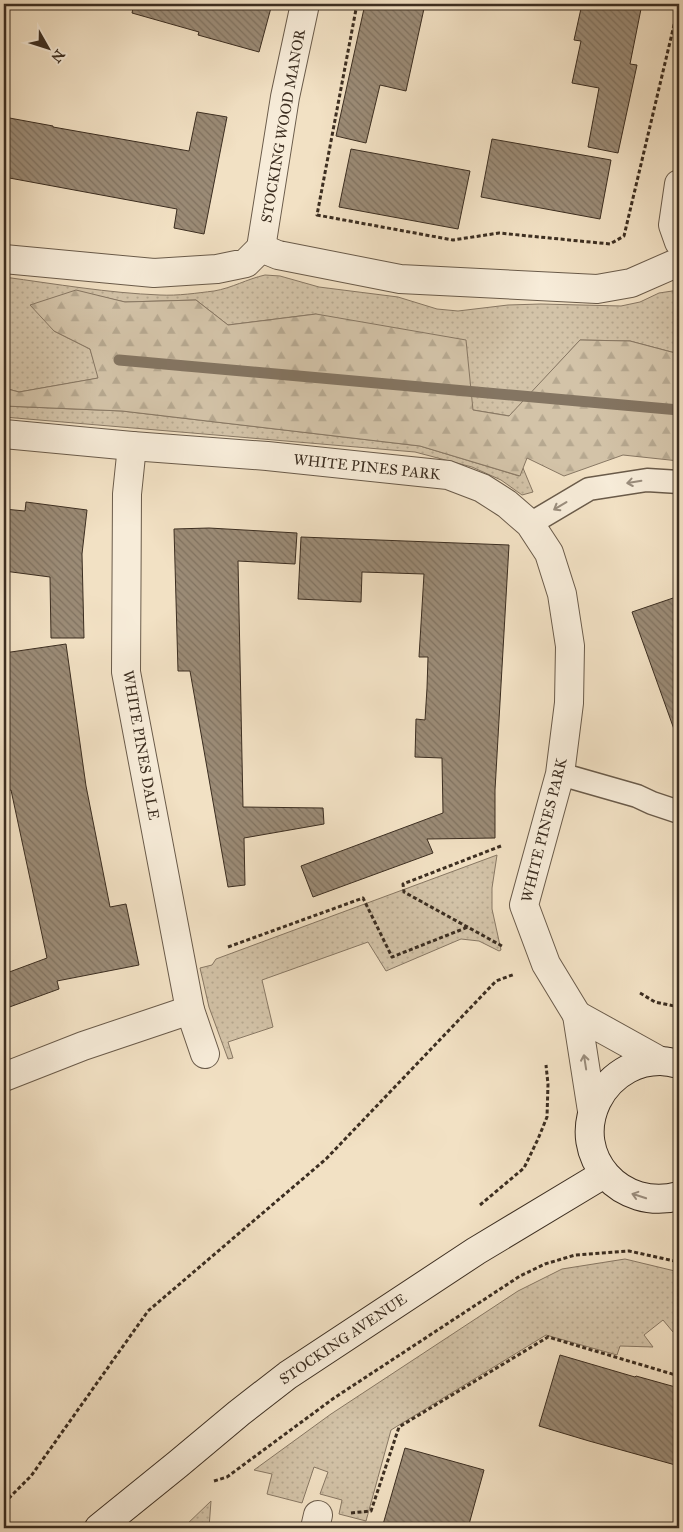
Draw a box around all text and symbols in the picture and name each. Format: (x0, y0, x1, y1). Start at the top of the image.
north arrow (22, 22, 72, 72)
street label: STOCKING WOOD MANOR (257, 27, 309, 224)
text: N (47, 46, 68, 66)
street label: WHITE PINES PARK (293, 450, 442, 484)
one-way arrow (627, 477, 643, 487)
one-way arrow (553, 502, 567, 512)
street label: WHITE PINES DALE (119, 669, 163, 822)
street label: WHITE PINES PARK (517, 756, 571, 904)
one-way arrow (579, 1055, 589, 1071)
one-way arrow (631, 1190, 647, 1200)
street label: STOCKING AVENUE (276, 1290, 410, 1388)

